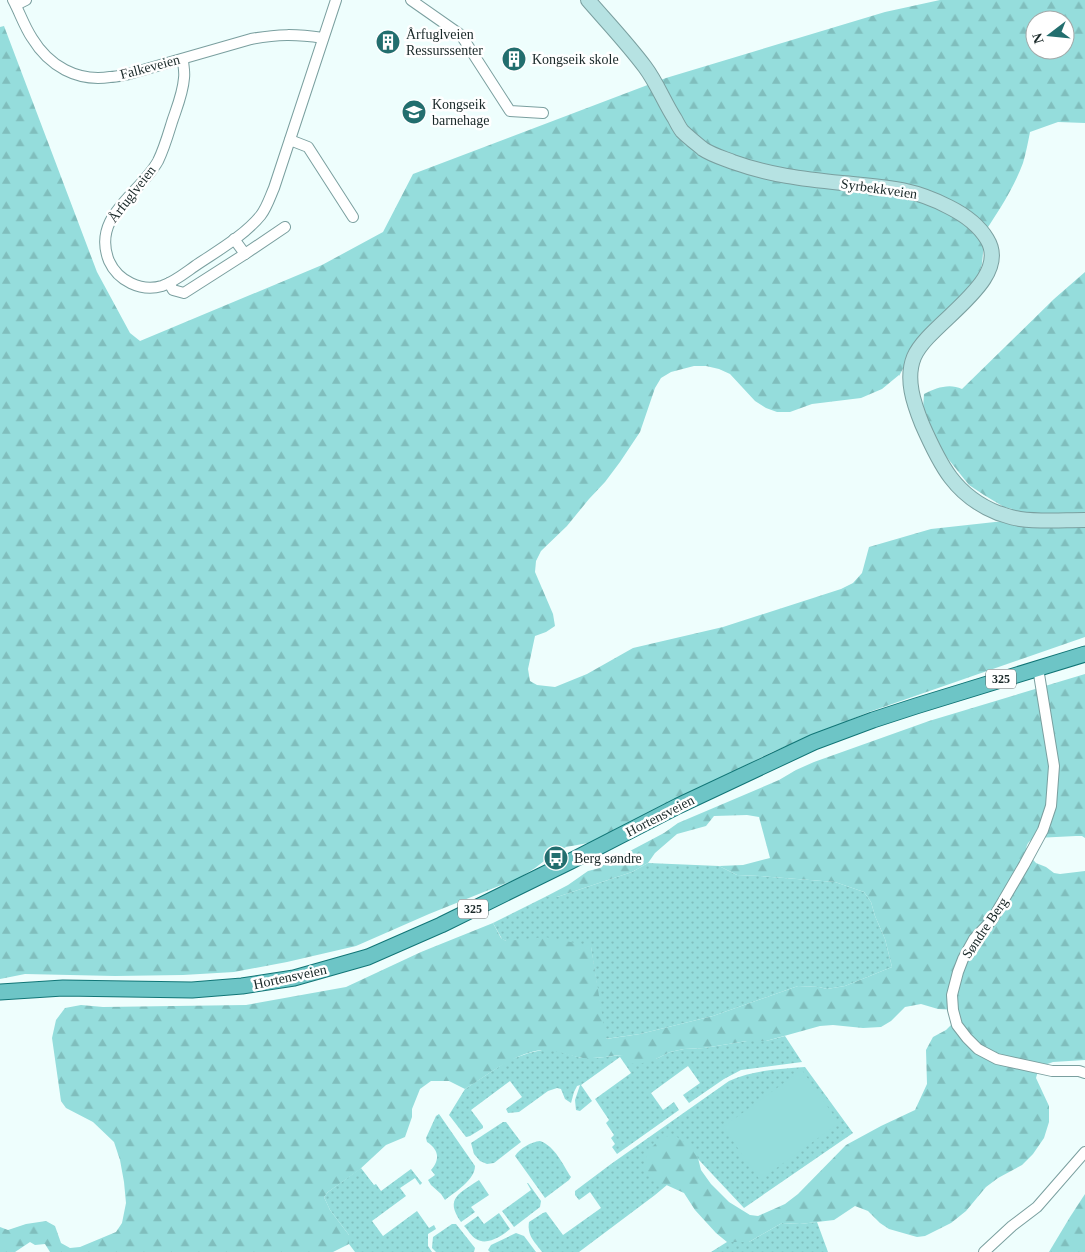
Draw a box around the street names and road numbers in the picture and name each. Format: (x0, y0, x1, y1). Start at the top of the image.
street label: Falkeveien (118, 52, 182, 82)
street label: Årfuglveien (105, 163, 159, 225)
street label: Syrbekkveien (840, 176, 918, 202)
road number: 325 (986, 670, 1016, 689)
street label: Hortensveien (623, 792, 697, 840)
street label: Søndre Berg (959, 895, 1011, 961)
road number: 325 (458, 900, 488, 919)
street label: Hortensveien (252, 962, 328, 992)

